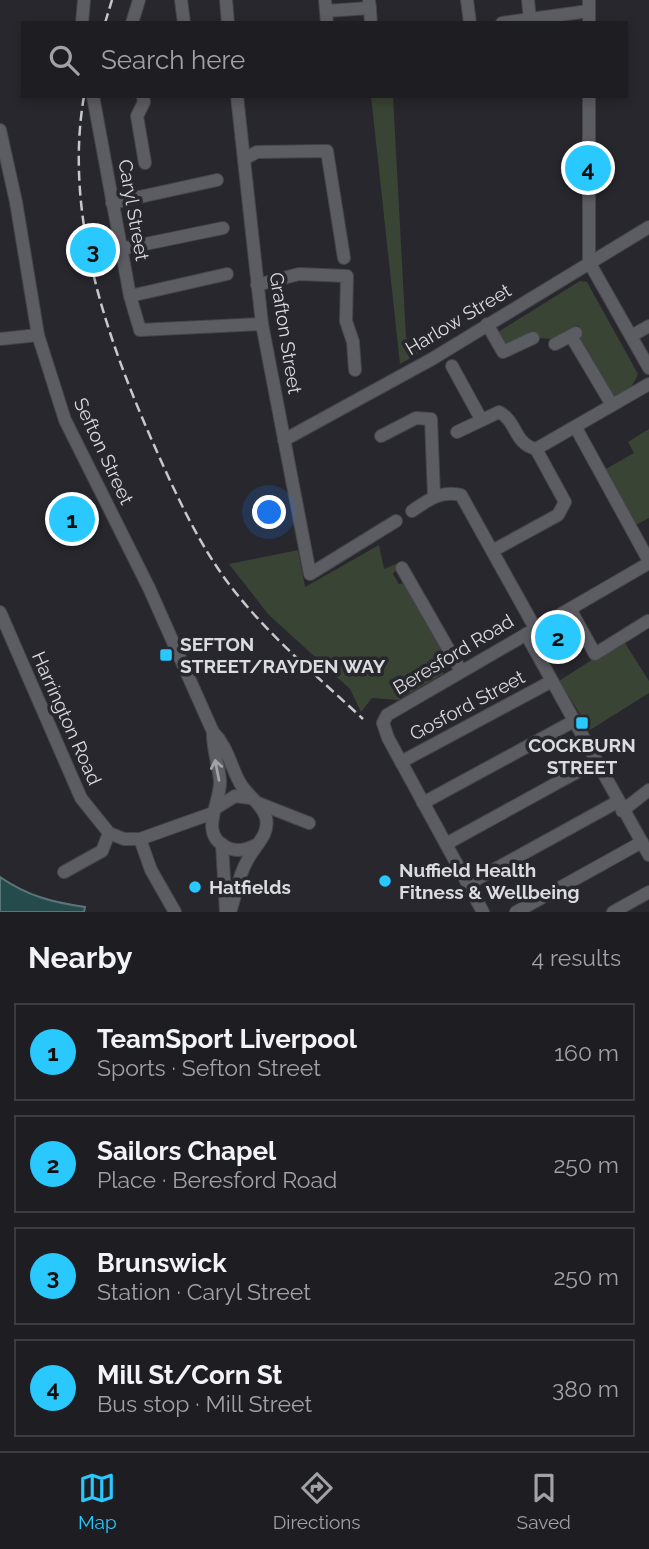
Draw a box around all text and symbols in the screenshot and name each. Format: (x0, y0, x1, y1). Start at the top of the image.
search box (21, 21, 628, 98)
icon: search (45, 41, 83, 79)
text: Search here (101, 45, 245, 75)
pin: 4 (565, 142, 611, 194)
street label: Caryl Street (114, 158, 154, 263)
pin: 3 (70, 224, 116, 276)
street label: Grafton Street (266, 271, 307, 396)
street label: Harlow Street (401, 278, 515, 359)
street label: Sefton Street (70, 394, 139, 508)
pin: 1 (49, 493, 95, 545)
your location (252, 495, 286, 529)
street label: Beresford Road (389, 609, 517, 699)
pin: 2 (535, 611, 581, 663)
place label: SEFTON STREET/RAYDEN WAY (180, 633, 386, 677)
marker: SEFTON STREET/RAYDEN WAY (158, 647, 174, 663)
street label: Harrington Road (28, 648, 106, 788)
street label: Gosford Street (406, 665, 529, 745)
marker: COCKBURN STREET (574, 715, 590, 731)
place label: COCKBURN STREET (528, 734, 636, 778)
one-way arrow (210, 759, 224, 782)
place label: Nuffield Health Fitness & Wellbeing (399, 859, 580, 903)
marker: Nuffield Health Fitness & Wellbeing (377, 873, 393, 889)
place label: Hatfields (209, 876, 291, 898)
marker: Hatfields (187, 879, 203, 895)
text: Nearby (28, 940, 132, 975)
text: 4 results (532, 944, 621, 971)
text: TeamSport Liverpool (97, 1024, 357, 1054)
text: 1 (47, 1039, 59, 1066)
text: 160 m (554, 1039, 619, 1066)
text: Sports · Sefton Street (97, 1054, 321, 1081)
text: Sailors Chapel (97, 1136, 276, 1166)
text: 2 (47, 1151, 59, 1178)
text: 250 m (553, 1151, 619, 1178)
text: Place · Beresford Road (97, 1166, 337, 1193)
text: Brunswick (97, 1248, 227, 1278)
text: 3 (47, 1263, 59, 1290)
text: 250 m (553, 1263, 619, 1290)
text: Station · Caryl Street (97, 1278, 311, 1305)
text: Mill St/Corn St (97, 1360, 282, 1390)
text: 4 (46, 1375, 60, 1402)
text: 380 m (552, 1375, 619, 1402)
text: Bus stop · Mill Street (97, 1390, 312, 1417)
tab: Map (78, 1469, 117, 1533)
tab: Directions (273, 1469, 361, 1533)
tab: Saved (517, 1469, 571, 1533)

